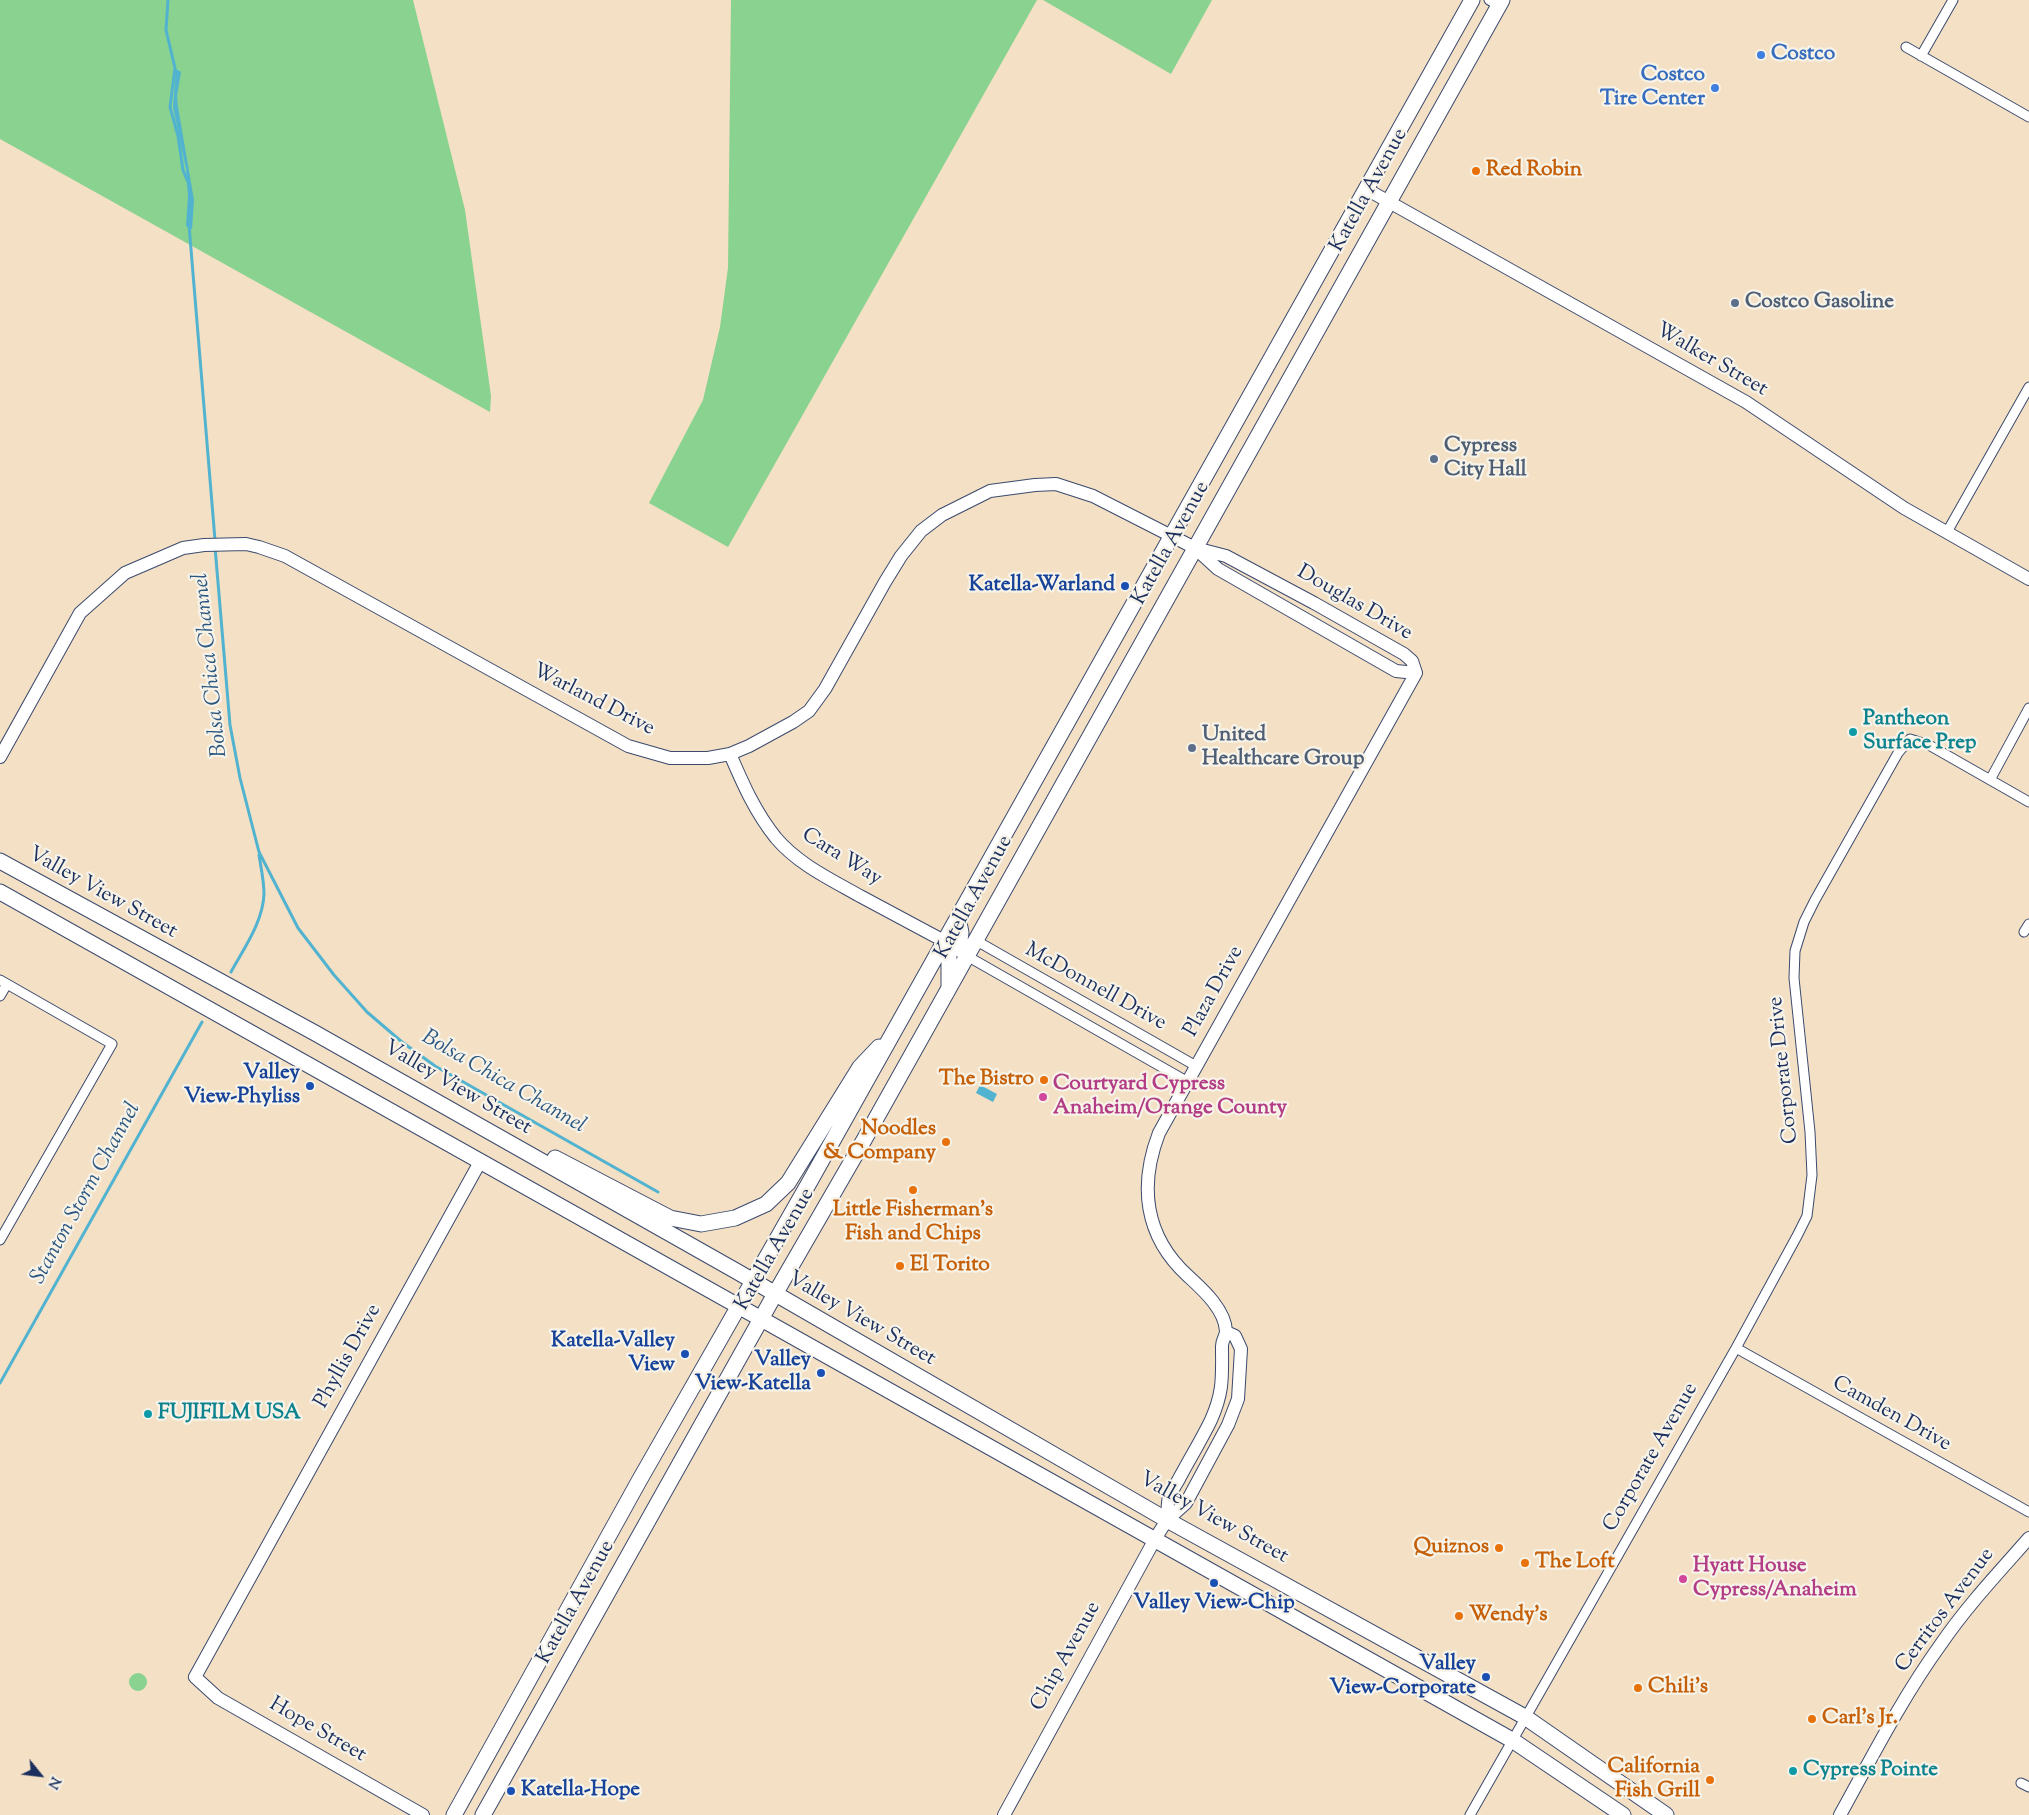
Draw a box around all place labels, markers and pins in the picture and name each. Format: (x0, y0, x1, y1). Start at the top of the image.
place label: Costco (1771, 42, 1835, 68)
marker: Costco (1755, 49, 1767, 61)
place label: Costco Tire Center (1600, 63, 1705, 113)
marker: Costco Tire Center (1709, 82, 1721, 94)
place label: Red Robin (1486, 158, 1582, 184)
marker: Red Robin (1470, 165, 1482, 177)
place label: Costco Gasoline (1745, 290, 1894, 316)
marker: Costco Gasoline (1729, 297, 1741, 309)
place label: Cypress City Hall (1444, 434, 1527, 484)
marker: Cypress City Hall (1428, 453, 1440, 465)
place label: Katella-Warland (969, 573, 1115, 599)
marker: Katella-Warland (1119, 580, 1131, 592)
place label: Pantheon Surface Prep (1863, 707, 1977, 757)
place label: United Healthcare Group (1202, 723, 1364, 773)
marker: Pantheon Surface Prep (1847, 726, 1859, 738)
marker: United Healthcare Group (1186, 742, 1198, 754)
place label: Valley View-Phyliss (184, 1061, 300, 1111)
place label: The Bistro (939, 1067, 1034, 1093)
place label: Courtyard Cypress Anaheim/Orange County (1053, 1072, 1287, 1122)
marker: The Bistro (1038, 1074, 1050, 1086)
marker: Valley View-Phyliss (304, 1080, 316, 1092)
marker: Courtyard Cypress Anaheim/Orange County (1037, 1091, 1049, 1103)
place label: Noodles & Company (823, 1117, 936, 1167)
marker: Noodles & Company (940, 1136, 952, 1148)
marker: Little Fisherman's Fish and Chips (907, 1184, 919, 1196)
place label: Little Fisherman's Fish and Chips (833, 1198, 993, 1248)
place label: El Torito (910, 1253, 990, 1279)
marker: El Torito (894, 1260, 906, 1272)
place label: Katella-Valley View (551, 1329, 675, 1379)
marker: Katella-Valley View (679, 1348, 691, 1360)
place label: Valley View-Katella (695, 1348, 811, 1398)
marker: Valley View-Katella (815, 1367, 827, 1379)
place label: FUJIFILM USA (158, 1401, 301, 1427)
marker: FUJIFILM USA (142, 1408, 154, 1420)
place label: Quiznos (1413, 1535, 1489, 1561)
marker: Quiznos (1493, 1542, 1505, 1554)
place label: The Loft (1535, 1550, 1615, 1576)
place label: Hyatt House Cypress/Anaheim (1693, 1554, 1857, 1604)
marker: The Loft (1519, 1557, 1531, 1569)
marker: Hyatt House Cypress/Anaheim (1677, 1573, 1689, 1585)
marker: Valley View-Chip (1208, 1577, 1220, 1589)
place label: Valley View-Chip (1133, 1591, 1295, 1617)
place label: Wendy's (1469, 1603, 1548, 1629)
marker: Wendy's (1453, 1610, 1465, 1622)
place label: Valley View-Corporate (1330, 1652, 1476, 1702)
marker: Valley View-Corporate (1480, 1671, 1492, 1683)
place label: Chili's (1648, 1675, 1708, 1701)
marker: Chili's (1632, 1682, 1644, 1694)
place label: Carl's Jr. (1822, 1706, 1898, 1732)
marker: Carl's Jr. (1806, 1713, 1818, 1725)
place label: California Fish Grill (1608, 1755, 1700, 1805)
place label: Cypress Pointe (1803, 1758, 1938, 1784)
marker: Cypress Pointe (1787, 1765, 1799, 1777)
marker: California Fish Grill (1704, 1774, 1716, 1786)
place label: Katella-Hope (521, 1778, 640, 1804)
marker: Katella-Hope (505, 1785, 517, 1797)

